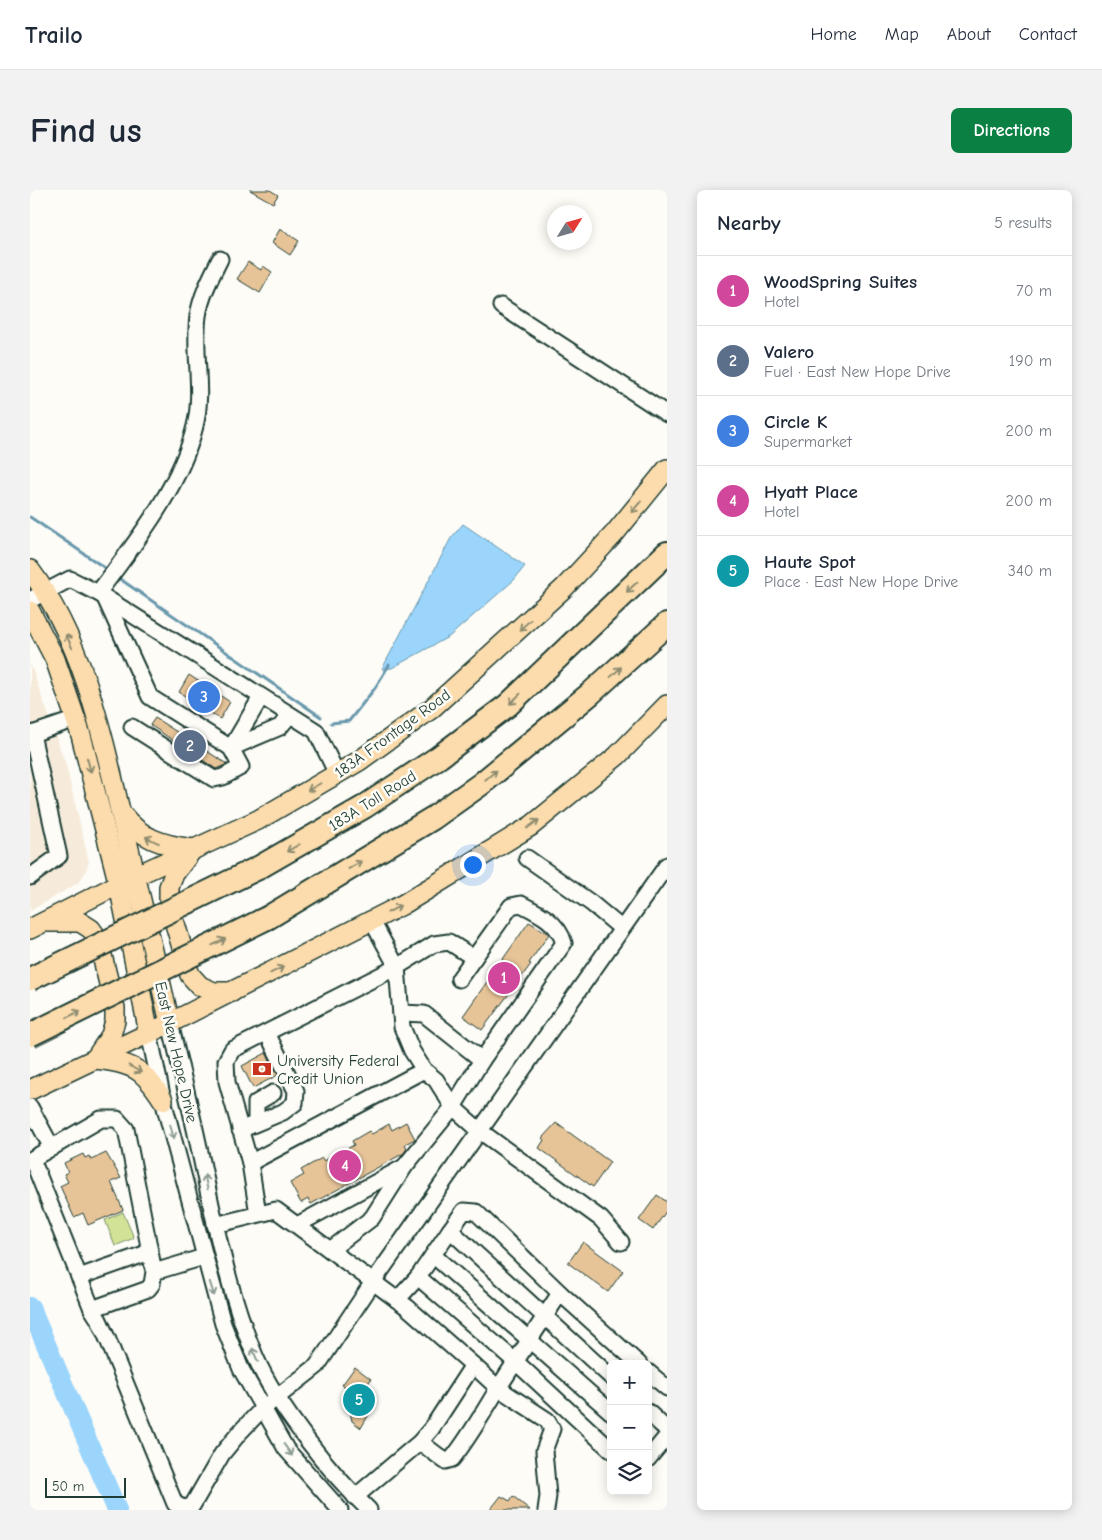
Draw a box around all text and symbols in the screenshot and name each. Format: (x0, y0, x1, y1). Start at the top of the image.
text: Trailo (25, 21, 83, 49)
text: Home (810, 24, 857, 45)
text: Map (885, 24, 919, 45)
text: About (947, 24, 991, 45)
text: Contact (1019, 24, 1077, 45)
button: Directions (951, 108, 1072, 153)
text: Find us (30, 110, 142, 151)
north arrow (547, 205, 592, 250)
text: Nearby (717, 211, 781, 235)
text: 5 results (994, 214, 1052, 232)
text: WoodSpring Suites (764, 271, 917, 293)
text: 1 (730, 282, 736, 300)
text: 70 m (1016, 282, 1052, 300)
text: Hotel (764, 293, 800, 311)
text: Valero (764, 341, 814, 363)
text: 2 (729, 352, 737, 370)
text: 190 m (1009, 352, 1052, 370)
text: Fuel · East New Hope Drive (764, 363, 951, 381)
text: Circle K (764, 411, 827, 433)
text: 3 (729, 422, 737, 440)
text: 200 m (1006, 422, 1052, 440)
text: Supermarket (764, 433, 852, 451)
text: Hyatt Place (764, 481, 858, 503)
text: 4 (729, 492, 737, 510)
text: 200 m (1006, 492, 1052, 510)
one-way arrow (631, 500, 642, 513)
text: Hotel (764, 503, 800, 521)
text: Haute Spot (764, 551, 855, 573)
text: 5 (729, 562, 737, 580)
text: 340 m (1008, 562, 1052, 580)
text: Place · East New Hope Drive (764, 573, 958, 591)
one-way arrow (626, 581, 638, 593)
one-way arrow (518, 619, 531, 631)
one-way arrow (63, 634, 73, 649)
one-way arrow (609, 666, 622, 678)
pin: 3 (188, 678, 220, 716)
street label: 183A Frontage Road (331, 686, 454, 782)
one-way arrow (508, 693, 521, 705)
pin: 2 (174, 727, 206, 765)
one-way arrow (85, 757, 95, 773)
street label: 183A Toll Road (326, 767, 420, 835)
one-way arrow (484, 770, 497, 781)
one-way arrow (307, 783, 321, 793)
one-way arrow (525, 819, 539, 829)
one-way arrow (145, 834, 160, 844)
one-way arrow (285, 843, 300, 853)
your location (460, 852, 486, 878)
one-way arrow (348, 859, 362, 869)
one-way arrow (386, 904, 401, 913)
one-way arrow (212, 936, 227, 946)
pin: 1 (488, 959, 520, 997)
one-way arrow (269, 965, 284, 974)
street label: East New Hope Drive (151, 980, 201, 1125)
one-way arrow (66, 1009, 81, 1018)
place label: University Federal Credit Union (277, 1052, 399, 1088)
bank icon: University Federal Credit Union (251, 1058, 273, 1080)
one-way arrow (128, 1065, 142, 1075)
one-way arrow (167, 1123, 177, 1139)
pin: 4 (329, 1147, 361, 1185)
one-way arrow (201, 1174, 210, 1190)
one-way arrow (208, 1281, 218, 1297)
one-way arrow (250, 1348, 260, 1363)
map controls (607, 1360, 652, 1495)
button: + (607, 1360, 652, 1405)
pin: 5 (343, 1381, 375, 1419)
button: − (607, 1405, 652, 1450)
one-way arrow (283, 1443, 293, 1457)
button: layers (607, 1450, 652, 1495)
scale bar (45, 1475, 126, 1498)
text: 50 m (52, 1478, 84, 1495)

